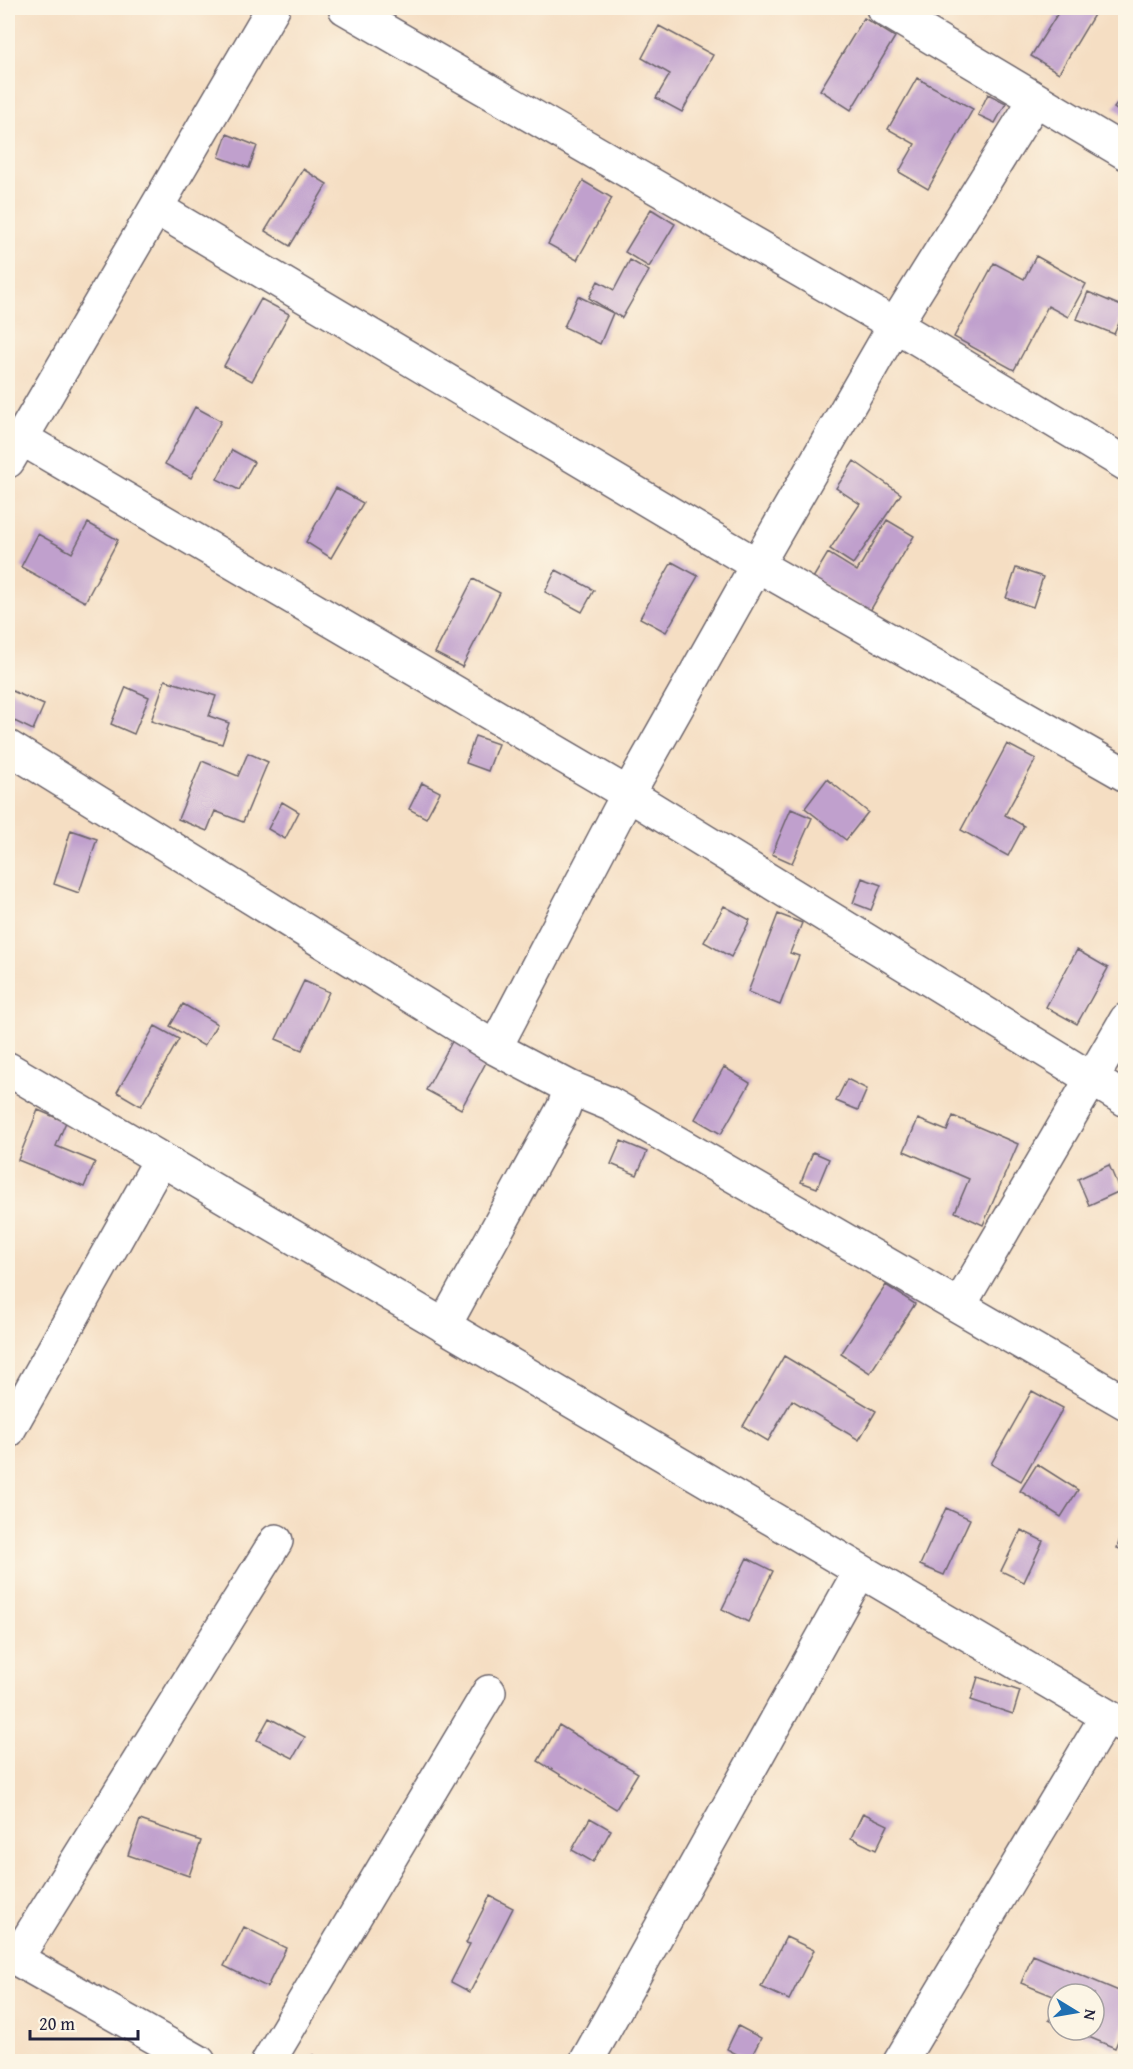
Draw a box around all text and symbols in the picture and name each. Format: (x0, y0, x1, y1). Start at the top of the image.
north arrow (1046, 1982, 1106, 2042)
scale bar (30, 2003, 138, 2041)
text: N (1078, 2007, 1104, 2023)
text: 20 m (39, 2010, 75, 2037)

